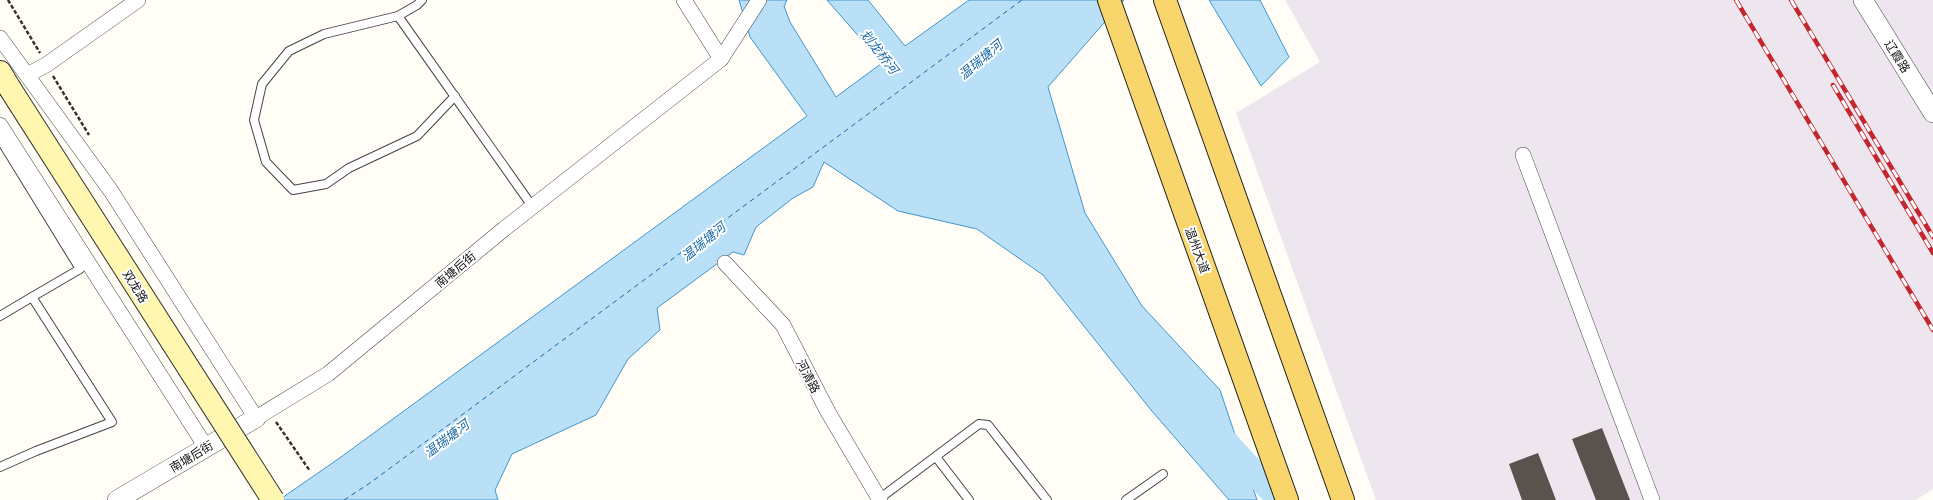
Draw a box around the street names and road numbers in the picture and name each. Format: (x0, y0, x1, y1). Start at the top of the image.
street label: 辽霞路 (1882, 36, 1914, 76)
street label: 温州大道 (1182, 225, 1214, 275)
street label: 南塘后街 (431, 247, 479, 291)
street label: 双龙路 (120, 266, 152, 306)
street label: 河清路 (794, 356, 824, 396)
street label: 南塘后街 (166, 437, 216, 475)

